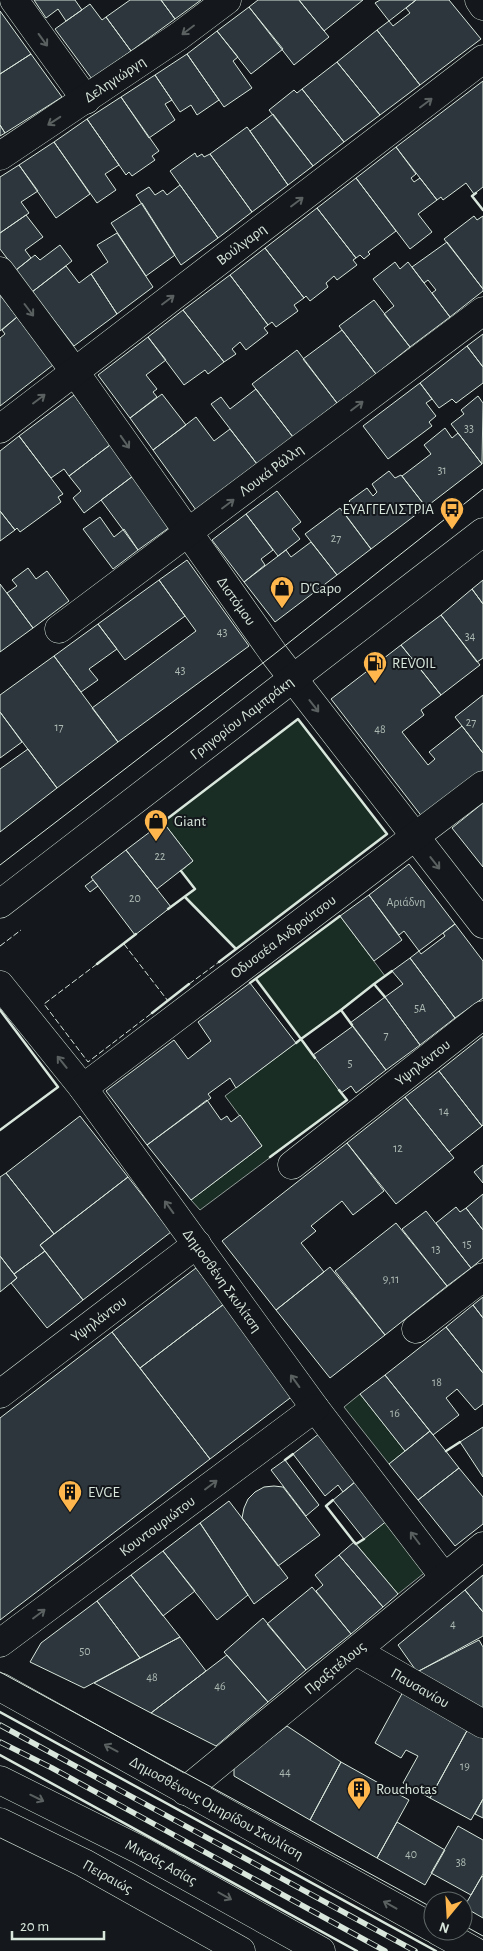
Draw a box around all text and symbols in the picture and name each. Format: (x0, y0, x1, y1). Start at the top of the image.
one-way arrow (182, 24, 195, 35)
one-way arrow (38, 33, 48, 47)
street label: Δεληγιώργη (81, 54, 148, 105)
one-way arrow (419, 97, 432, 108)
one-way arrow (47, 116, 61, 126)
one-way arrow (290, 196, 303, 207)
street label: Βούλγαρη (214, 221, 269, 268)
one-way arrow (161, 295, 174, 306)
one-way arrow (24, 303, 34, 317)
one-way arrow (32, 394, 46, 404)
one-way arrow (350, 401, 364, 411)
house number: 33 (464, 422, 474, 434)
one-way arrow (119, 435, 130, 448)
street label: Λουκά Ράλλη (236, 442, 306, 499)
house number: 31 (437, 464, 447, 476)
bus stop icon: ΕΥΑΓΓΕΛΙΣΤΡΙΑ (439, 496, 465, 530)
one-way arrow (221, 499, 235, 509)
place label: ΕΥΑΓΓΕΛΙΣΤΡΙΑ (342, 502, 434, 517)
house number: 27 (331, 532, 341, 544)
street label: Διστόμου (214, 574, 258, 628)
shop icon: D'Capo (269, 575, 295, 609)
place label: D'Capo (300, 581, 341, 596)
house number: 43 (217, 626, 227, 638)
house number: 34 (465, 630, 476, 642)
fuel station icon: REVOIL (362, 650, 388, 684)
place label: REVOIL (392, 656, 436, 671)
house number: 43 (175, 664, 185, 676)
street label: Γρηγορίου Λαμπράκη (188, 674, 296, 763)
one-way arrow (309, 699, 320, 712)
house number: 27 (466, 716, 476, 728)
house number: 17 (54, 721, 64, 733)
house number: 48 (374, 723, 386, 735)
shop icon: Giant (143, 808, 169, 842)
place label: Giant (174, 814, 206, 829)
house number: 22 (155, 850, 166, 862)
one-way arrow (430, 856, 440, 870)
house number: 20 (129, 892, 141, 904)
street label: Οδυσσέα Ανδρούτσου (228, 892, 339, 981)
house number: Αριάδνη (387, 896, 425, 908)
house number: 5A (414, 1002, 426, 1014)
house number: 7 (383, 1029, 389, 1041)
street label: Υψηλάντου (393, 1037, 453, 1089)
one-way arrow (57, 1056, 68, 1069)
house number: 5 (347, 1057, 353, 1069)
house number: 14 (439, 1105, 449, 1117)
house number: 12 (393, 1142, 403, 1154)
one-way arrow (164, 1200, 174, 1214)
street label: Δημοσθένη Σκυλίτση (180, 1226, 264, 1335)
house number: 15 (462, 1238, 472, 1250)
house number: 13 (431, 1243, 441, 1255)
house number: 9,11 (383, 1273, 399, 1285)
street label: Υψηλάντου (69, 1294, 129, 1345)
one-way arrow (290, 1374, 300, 1388)
house number: 18 (432, 1376, 442, 1388)
house number: 16 (390, 1407, 400, 1419)
building icon: EVGE (57, 1479, 83, 1513)
one-way arrow (204, 1480, 217, 1491)
place label: EVGE (88, 1485, 120, 1500)
street label: Κουντουριώτου (117, 1493, 198, 1559)
one-way arrow (409, 1532, 420, 1545)
one-way arrow (32, 1609, 46, 1619)
house number: 4 (450, 1618, 456, 1630)
street label: Πραξιτέλους (302, 1639, 369, 1698)
house number: 50 (79, 1645, 91, 1657)
street label: Παυσανίου (388, 1666, 452, 1711)
house number: 48 (146, 1671, 158, 1683)
house number: 46 (214, 1680, 226, 1692)
one-way arrow (104, 1743, 119, 1752)
street label: Δημοσθένους Ομηρίδου Σκυλίτση (127, 1754, 306, 1862)
house number: 19 (460, 1760, 470, 1772)
house number: 44 (279, 1766, 291, 1778)
building icon: Rouchotas (346, 1776, 372, 1810)
place label: Rouchotas (376, 1782, 437, 1797)
one-way arrow (29, 1794, 44, 1803)
street label: Μικράς Ασίας (123, 1837, 200, 1888)
house number: 40 (405, 1848, 417, 1860)
house number: 38 (456, 1856, 467, 1868)
street label: Πειραιώς (80, 1857, 135, 1897)
north arrow (423, 1891, 473, 1941)
one-way arrow (217, 1892, 232, 1902)
one-way arrow (384, 1899, 398, 1909)
scale bar (12, 1908, 105, 1940)
text: 20 m (20, 1919, 49, 1934)
text: N (437, 1919, 451, 1936)

